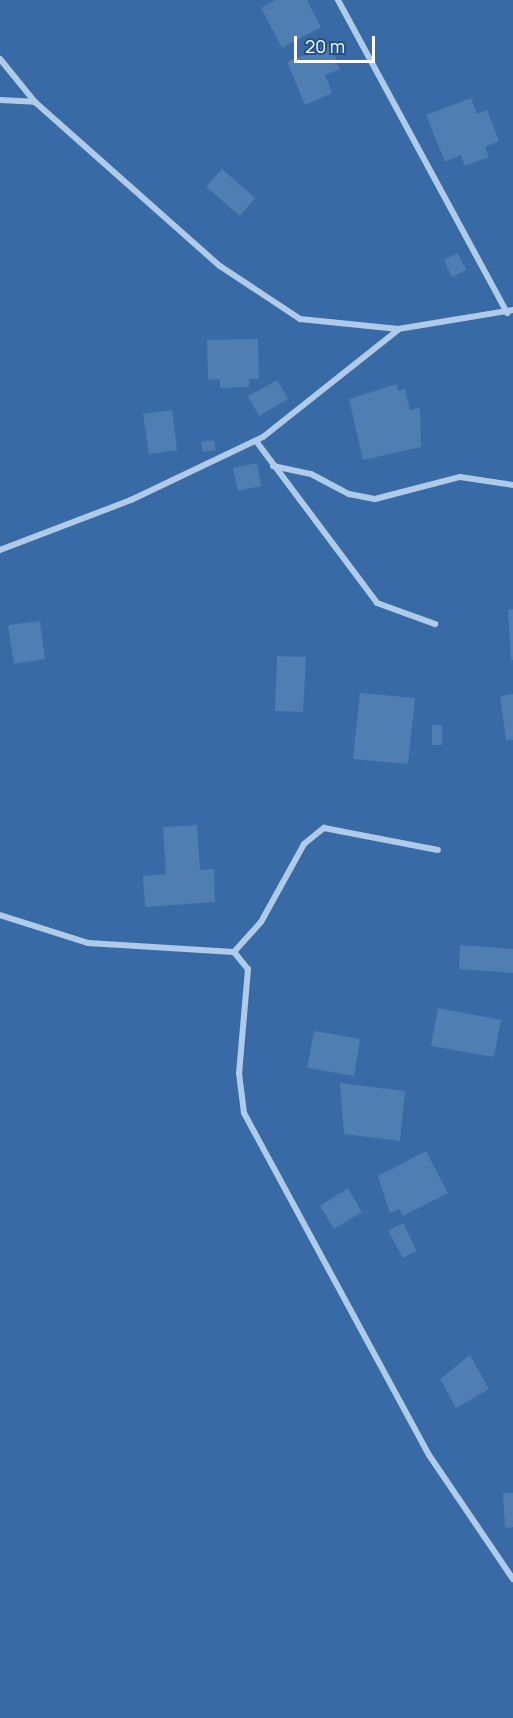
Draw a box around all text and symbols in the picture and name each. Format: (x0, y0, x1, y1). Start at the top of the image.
scale bar (297, 24, 378, 62)
text: 20 m (305, 34, 345, 58)

